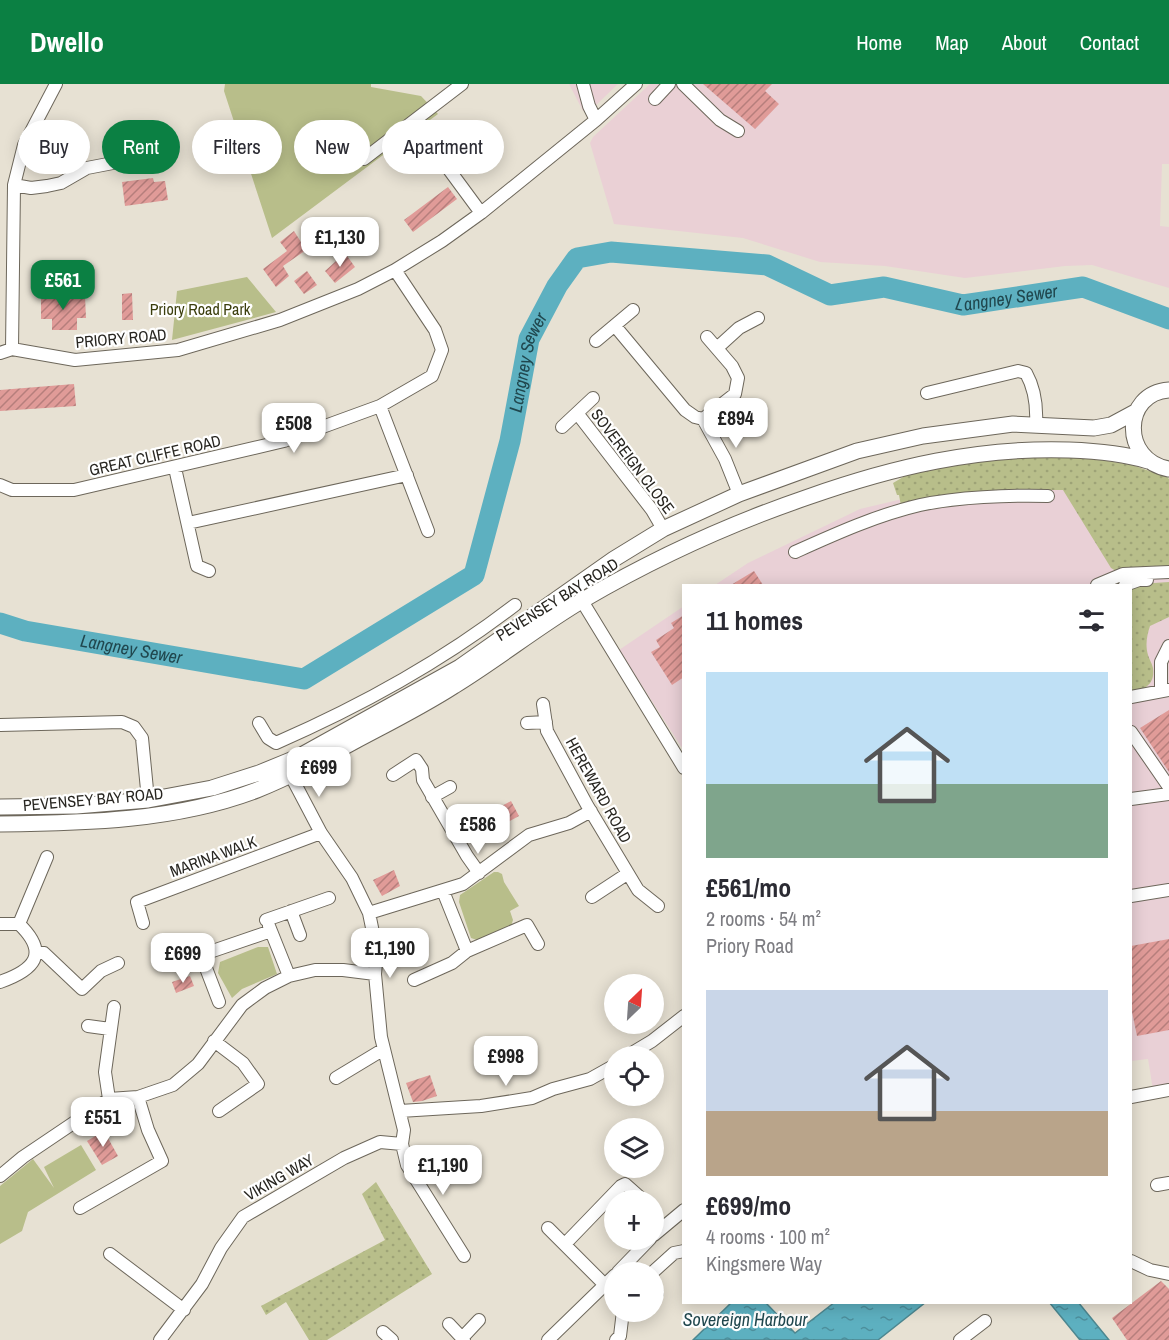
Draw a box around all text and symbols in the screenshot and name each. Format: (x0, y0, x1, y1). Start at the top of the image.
text: Dwello (30, 23, 104, 61)
text: Home (856, 28, 902, 57)
text: Map (935, 28, 969, 57)
text: About (1002, 28, 1047, 57)
text: Contact (1080, 28, 1139, 57)
chip: Buy (18, 120, 90, 174)
chip: Rent (102, 120, 180, 174)
chip: Filters (192, 120, 282, 174)
chip: New (294, 120, 370, 174)
chip: Apartment (382, 120, 504, 174)
pin: £1,130 (291, 217, 389, 268)
text: £1,130 (315, 223, 365, 250)
pin: £561 (27, 260, 99, 311)
text: £561 (45, 266, 81, 293)
water label: Langney Sewer (953, 278, 1060, 317)
park label: Priory Road Park (150, 298, 251, 320)
water label: Langney Sewer (503, 307, 553, 414)
street label: PRIORY ROAD (75, 323, 167, 353)
pin: £894 (700, 398, 772, 449)
pin: £508 (258, 403, 330, 454)
street label: SOVEREIGN CLOSE (586, 404, 680, 518)
text: £894 (718, 404, 754, 431)
text: £508 (276, 409, 312, 436)
street label: GREAT CLIFFE ROAD (87, 429, 223, 481)
street label: PEVENSEY BAY ROAD (491, 552, 623, 646)
text: 11 homes (706, 603, 803, 638)
icon: filters (1075, 604, 1108, 637)
water label: Langney Sewer (79, 628, 185, 670)
icon: home (853, 711, 961, 819)
street label: HEREWARD ROAD (561, 733, 637, 847)
pin: £699 (283, 747, 355, 798)
text: £699 (301, 753, 337, 780)
street label: PEVENSEY BAY ROAD (22, 782, 164, 816)
pin: £586 (442, 804, 514, 855)
text: £586 (460, 810, 496, 837)
street label: MARINA WALK (167, 830, 260, 882)
text: £561/mo (706, 870, 791, 905)
text: 2 rooms · 54 m² (706, 905, 821, 932)
pin: £1,190 (341, 928, 439, 979)
text: Priory Road (706, 932, 794, 959)
pin: £699 (147, 933, 219, 984)
text: £1,190 (365, 934, 415, 961)
text: £699 (165, 939, 201, 966)
north arrow (604, 974, 664, 1034)
map controls (604, 974, 664, 1322)
icon: home (853, 1029, 961, 1137)
pin: £998 (470, 1036, 542, 1087)
text: £998 (488, 1042, 524, 1069)
button: locate (604, 1046, 664, 1106)
pin: £551 (67, 1097, 139, 1148)
text: £551 (85, 1103, 121, 1130)
button: layers (604, 1118, 664, 1178)
pin: £1,190 (394, 1145, 492, 1196)
street label: VIKING WAY (240, 1148, 318, 1206)
text: £1,190 (418, 1151, 468, 1178)
text: £699/mo (706, 1188, 791, 1223)
button: + (604, 1190, 664, 1250)
text: 4 rooms · 100 m² (706, 1223, 830, 1250)
text: Kingsmere Way (706, 1250, 822, 1277)
button: − (604, 1262, 664, 1322)
water label: Sovereign Harbour (683, 1307, 808, 1332)

